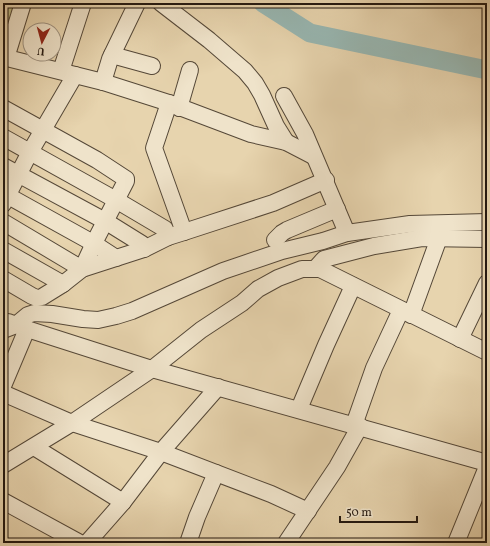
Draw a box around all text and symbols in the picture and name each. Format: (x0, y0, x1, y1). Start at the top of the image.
north arrow (22, 22, 62, 62)
text: U (36, 43, 46, 58)
scale bar (340, 498, 417, 524)
text: 50 m (346, 505, 372, 521)

